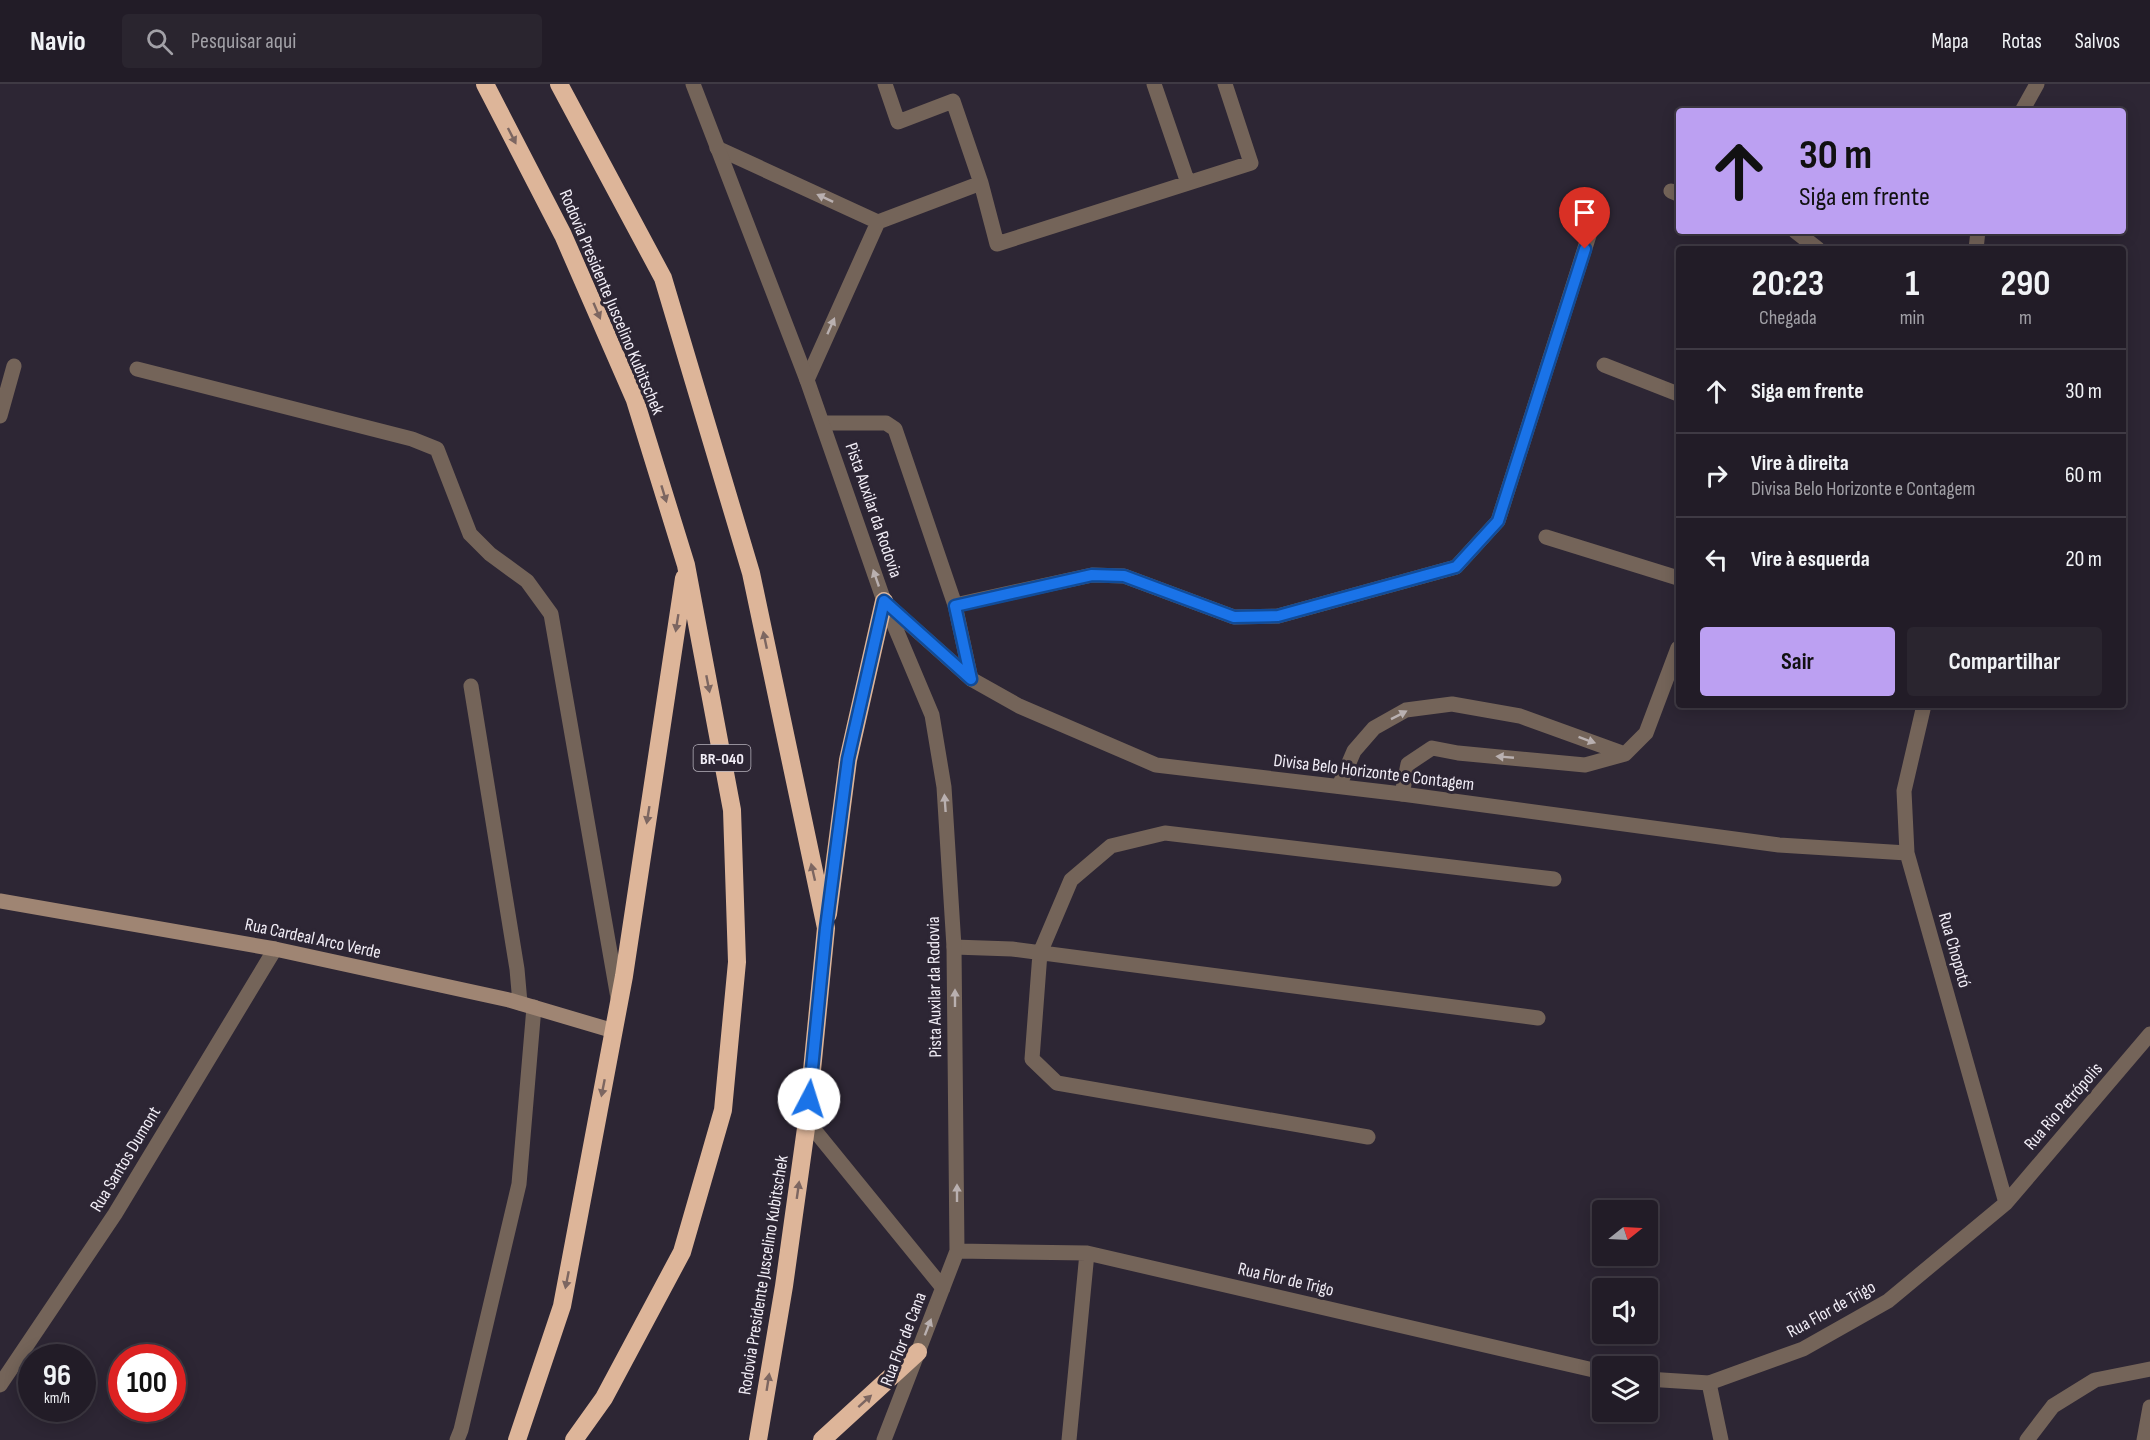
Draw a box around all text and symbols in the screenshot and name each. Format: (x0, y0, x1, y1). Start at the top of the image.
search box (122, 14, 542, 68)
text: Navio (30, 25, 86, 58)
icon: search (143, 25, 176, 58)
text: Pesquisar aqui (191, 28, 296, 55)
text: Mapa (1931, 29, 1969, 54)
text: Rotas (2002, 29, 2042, 54)
text: Salvos (2075, 29, 2120, 54)
one-way arrow (507, 128, 517, 145)
text: 30 m (1799, 130, 1872, 181)
icon: ahead (1700, 132, 1778, 210)
text: Siga em frente (1799, 181, 1930, 213)
street label: Rodovia Presidente Juscelino Kubitschek (555, 187, 669, 418)
pin (1559, 187, 1610, 249)
one-way arrow (816, 193, 833, 202)
icon: arrive (1568, 196, 1601, 229)
text: 20:23 (1752, 263, 1824, 306)
text: 1 (1905, 263, 1919, 306)
text: 290 (2000, 263, 2050, 306)
one-way arrow (592, 303, 602, 321)
text: Chegada (1759, 306, 1817, 330)
text: min (1900, 306, 1925, 330)
text: m (2019, 306, 2032, 330)
one-way arrow (827, 318, 836, 335)
icon: ahead (1700, 375, 1733, 408)
text: Siga em frente (1751, 378, 1864, 405)
text: 30 m (2065, 378, 2102, 405)
street label: Pista Auxilar da Rodovia (841, 440, 906, 580)
text: Vire à direita (1751, 450, 1849, 477)
icon: right (1700, 459, 1733, 492)
text: 60 m (2065, 462, 2102, 489)
text: Divisa Belo Horizonte e Contagem (1751, 477, 1975, 501)
one-way arrow (660, 485, 669, 503)
icon: left (1700, 543, 1733, 576)
text: Vire à esquerda (1751, 546, 1870, 573)
text: 20 m (2066, 546, 2102, 573)
one-way arrow (871, 569, 880, 587)
one-way arrow (672, 613, 681, 632)
button: Sair (1700, 627, 1895, 696)
button: Compartilhar (1907, 627, 2102, 696)
one-way arrow (759, 630, 769, 649)
one-way arrow (704, 674, 713, 693)
one-way arrow (1390, 710, 1407, 720)
one-way arrow (1578, 736, 1596, 746)
road number: BR-040 (694, 745, 750, 771)
street label: Divisa Belo Horizonte e Contagem (1272, 750, 1475, 795)
one-way arrow (1495, 752, 1514, 762)
one-way arrow (940, 793, 949, 812)
one-way arrow (643, 806, 652, 825)
one-way arrow (808, 862, 818, 881)
street label: Rua Chopotó (1934, 910, 1975, 990)
street label: Rua Cardeal Arco Verde (243, 914, 383, 963)
street label: Pista Auxilar da Rodovia (923, 916, 946, 1058)
one-way arrow (950, 988, 960, 1007)
street label: Rua Rio Petrópolis (2020, 1058, 2107, 1154)
position arrow (777, 1067, 841, 1131)
one-way arrow (598, 1079, 607, 1098)
street label: Rua Santos Dumont (86, 1102, 165, 1216)
street label: Rodovia Presidente Juscelino Kubitschek (734, 1154, 793, 1396)
one-way arrow (793, 1180, 802, 1199)
one-way arrow (952, 1183, 962, 1202)
north arrow (1592, 1200, 1658, 1266)
map controls (1592, 1200, 1658, 1422)
street label: Rua Flor de Trigo (1236, 1258, 1336, 1301)
one-way arrow (562, 1271, 571, 1290)
street label: Rua Flor de Trigo (1783, 1276, 1879, 1342)
button: sound (1592, 1278, 1658, 1344)
street label: Rua Flor de Cana (876, 1289, 931, 1389)
one-way arrow (923, 1317, 933, 1335)
speed limit sign: 100 (108, 1344, 186, 1422)
button: layers (1592, 1356, 1658, 1422)
text: 96 (43, 1358, 71, 1394)
one-way arrow (764, 1373, 773, 1392)
text: km/h (44, 1389, 70, 1408)
one-way arrow (858, 1394, 872, 1408)

